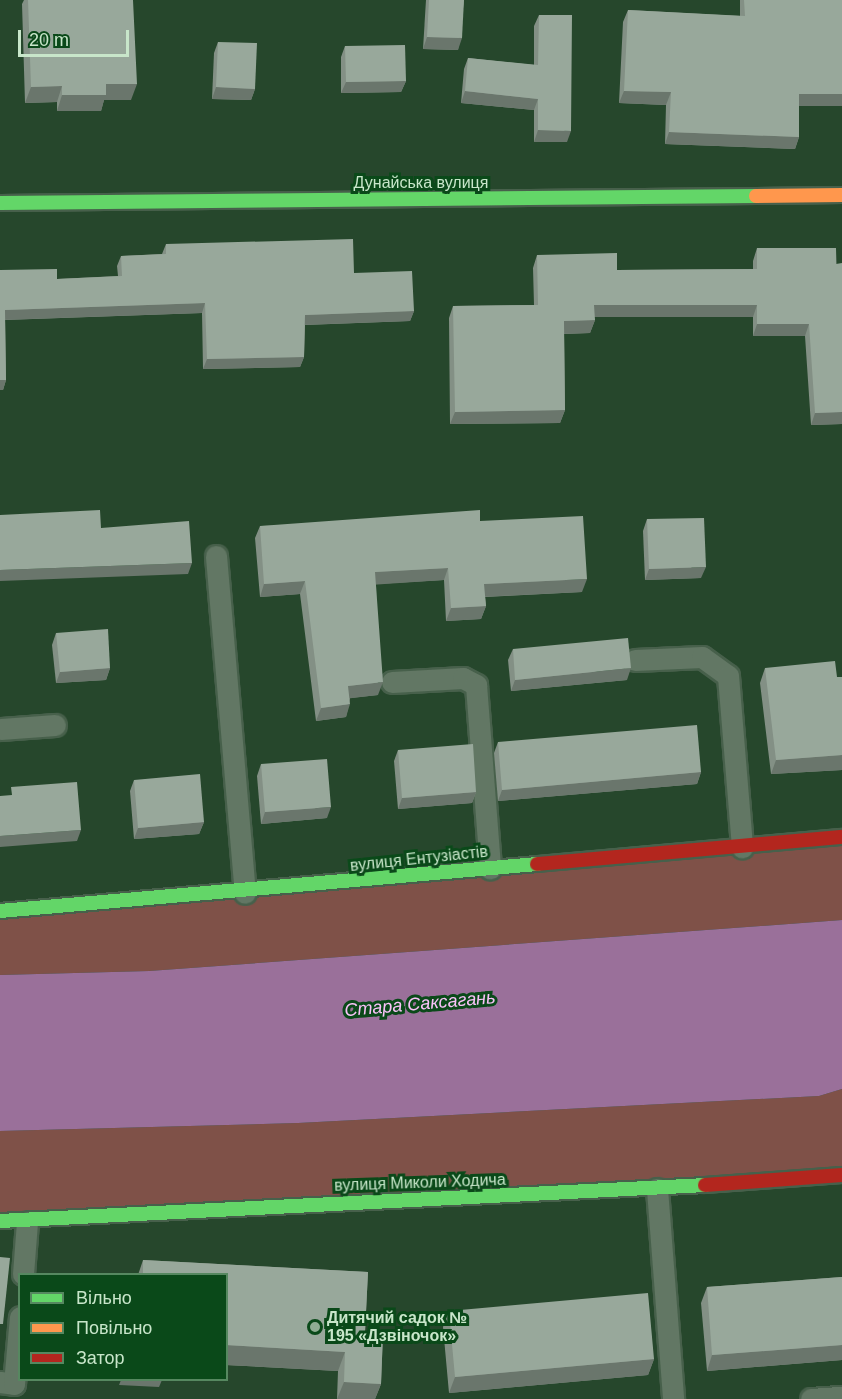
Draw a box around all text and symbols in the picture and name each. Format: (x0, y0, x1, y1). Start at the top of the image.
scale bar (21, 18, 132, 56)
text: 20 m (29, 30, 69, 50)
street label: Дунайська вулиця (354, 173, 488, 193)
street label: вулиця Ентузіастів (349, 842, 489, 876)
water label: Стара Саксагань (344, 987, 496, 1021)
street label: вулиця Миколи Ходича (334, 1170, 506, 1196)
legend (18, 1273, 228, 1381)
text: Вільно (76, 1288, 132, 1308)
place label: Дитячий садок № 195 «Дзвіночок» (327, 1308, 467, 1346)
text: Повільно (76, 1318, 152, 1338)
marker: Дитячий садок № 195 «Дзвіночок» (308, 1320, 322, 1334)
text: Затор (76, 1348, 125, 1368)

